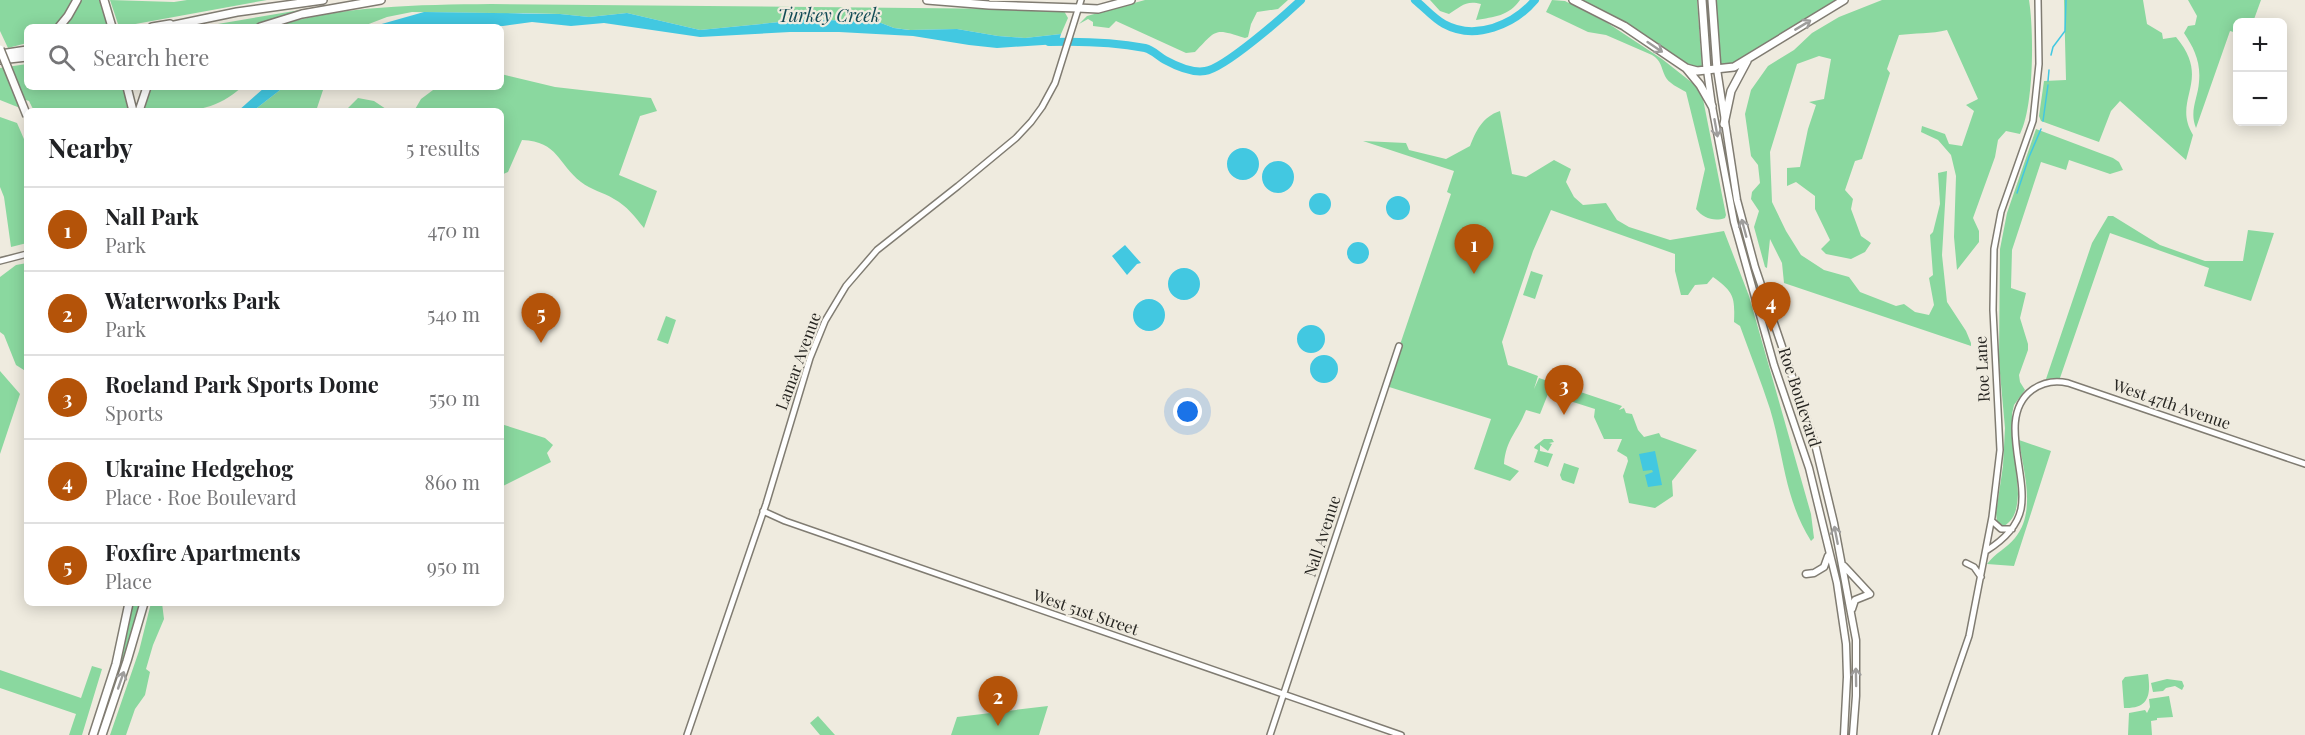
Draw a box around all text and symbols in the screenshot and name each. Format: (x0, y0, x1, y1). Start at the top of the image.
water label: Turkey Creek (778, 3, 880, 27)
one-way arrow (1794, 18, 1811, 30)
map controls (2233, 18, 2287, 126)
button: + (2233, 18, 2287, 72)
search box (24, 24, 504, 90)
icon: search (45, 41, 78, 74)
one-way arrow (1646, 41, 1662, 53)
text: Search here (93, 42, 209, 72)
button: − (2233, 72, 2287, 126)
one-way arrow (1711, 118, 1722, 138)
text: Nearby (48, 130, 133, 165)
text: 5 results (406, 134, 480, 161)
text: Nall Park (105, 201, 199, 231)
text: 1 (64, 216, 71, 243)
text: 470 m (428, 216, 480, 243)
one-way arrow (1738, 219, 1750, 238)
pin: 1 (1454, 224, 1494, 274)
text: Park (105, 231, 146, 258)
pin: 4 (1752, 282, 1790, 332)
text: Waterworks Park (105, 285, 280, 315)
pin: 5 (522, 294, 560, 343)
text: 2 (62, 300, 73, 327)
text: 540 m (427, 300, 480, 327)
street label: Lamar Avenue (770, 309, 825, 413)
text: Park (105, 315, 146, 342)
street label: Roe Lane (1969, 335, 1994, 403)
street label: Roe Boulevard (1774, 344, 1826, 449)
pin: 3 (1544, 366, 1584, 415)
text: Roeland Park Sports Dome (105, 369, 379, 399)
street label: West 47th Avenue (2110, 373, 2234, 434)
text: 3 (63, 384, 72, 411)
text: 550 m (429, 384, 480, 411)
your location (1173, 397, 1202, 426)
text: Sports (105, 399, 163, 426)
text: Ukraine Hedgehog (105, 453, 293, 483)
text: 4 (62, 468, 73, 495)
text: 860 m (425, 468, 480, 495)
text: Place · Roe Boulevard (105, 483, 297, 510)
street label: Nall Avenue (1299, 493, 1345, 579)
one-way arrow (1830, 526, 1841, 545)
text: Foxfire Apartments (105, 537, 301, 567)
text: 5 (63, 552, 72, 579)
text: 950 m (427, 552, 480, 579)
text: Place (105, 567, 152, 594)
street label: West 51st Street (1030, 583, 1142, 639)
one-way arrow (1851, 667, 1862, 687)
one-way arrow (116, 671, 127, 690)
pin: 2 (978, 676, 1018, 726)

